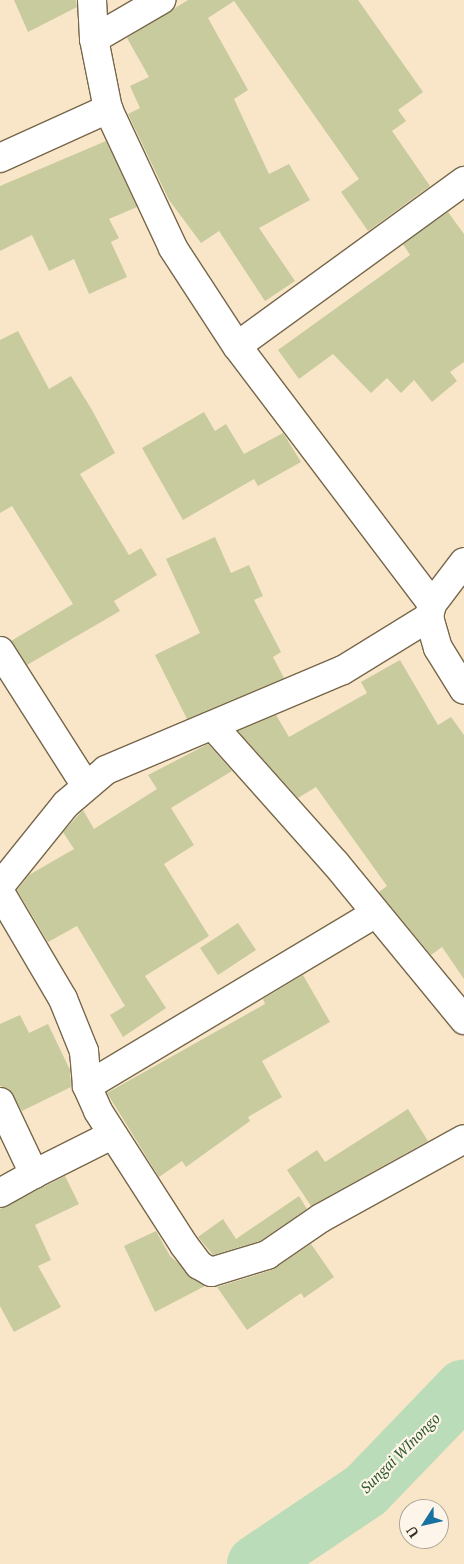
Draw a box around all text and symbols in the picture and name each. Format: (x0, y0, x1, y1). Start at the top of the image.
water label: Sungai WInongo (356, 1409, 444, 1497)
north arrow (399, 1499, 449, 1549)
text: U (401, 1523, 423, 1542)

